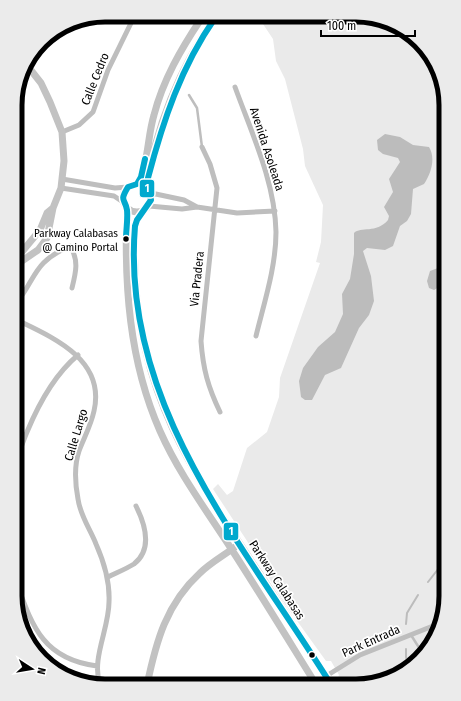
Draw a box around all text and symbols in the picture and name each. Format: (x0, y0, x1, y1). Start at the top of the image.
scale bar (321, 12, 415, 38)
text: 100 m (327, 19, 356, 33)
street label: Calle Cedro (78, 51, 112, 107)
street label: Avenida Asoleada (247, 106, 287, 193)
line badge: 1 (139, 179, 155, 198)
text: 1 (145, 182, 149, 195)
place label: Parkway Calabasas @ Camino Portal (34, 227, 118, 254)
marker: Parkway Calabasas @ Camino Portal (121, 234, 131, 244)
street label: Via Pradera (187, 250, 207, 307)
street label: Calle Largo (61, 407, 91, 463)
line badge: 1 (223, 522, 239, 541)
text: 1 (229, 525, 233, 538)
street label: Parkway Calabasas (246, 538, 308, 622)
street label: Park Entrada (340, 622, 402, 660)
north arrow (12, 649, 52, 689)
unlabelled marker (307, 650, 317, 660)
text: N (34, 666, 48, 676)

